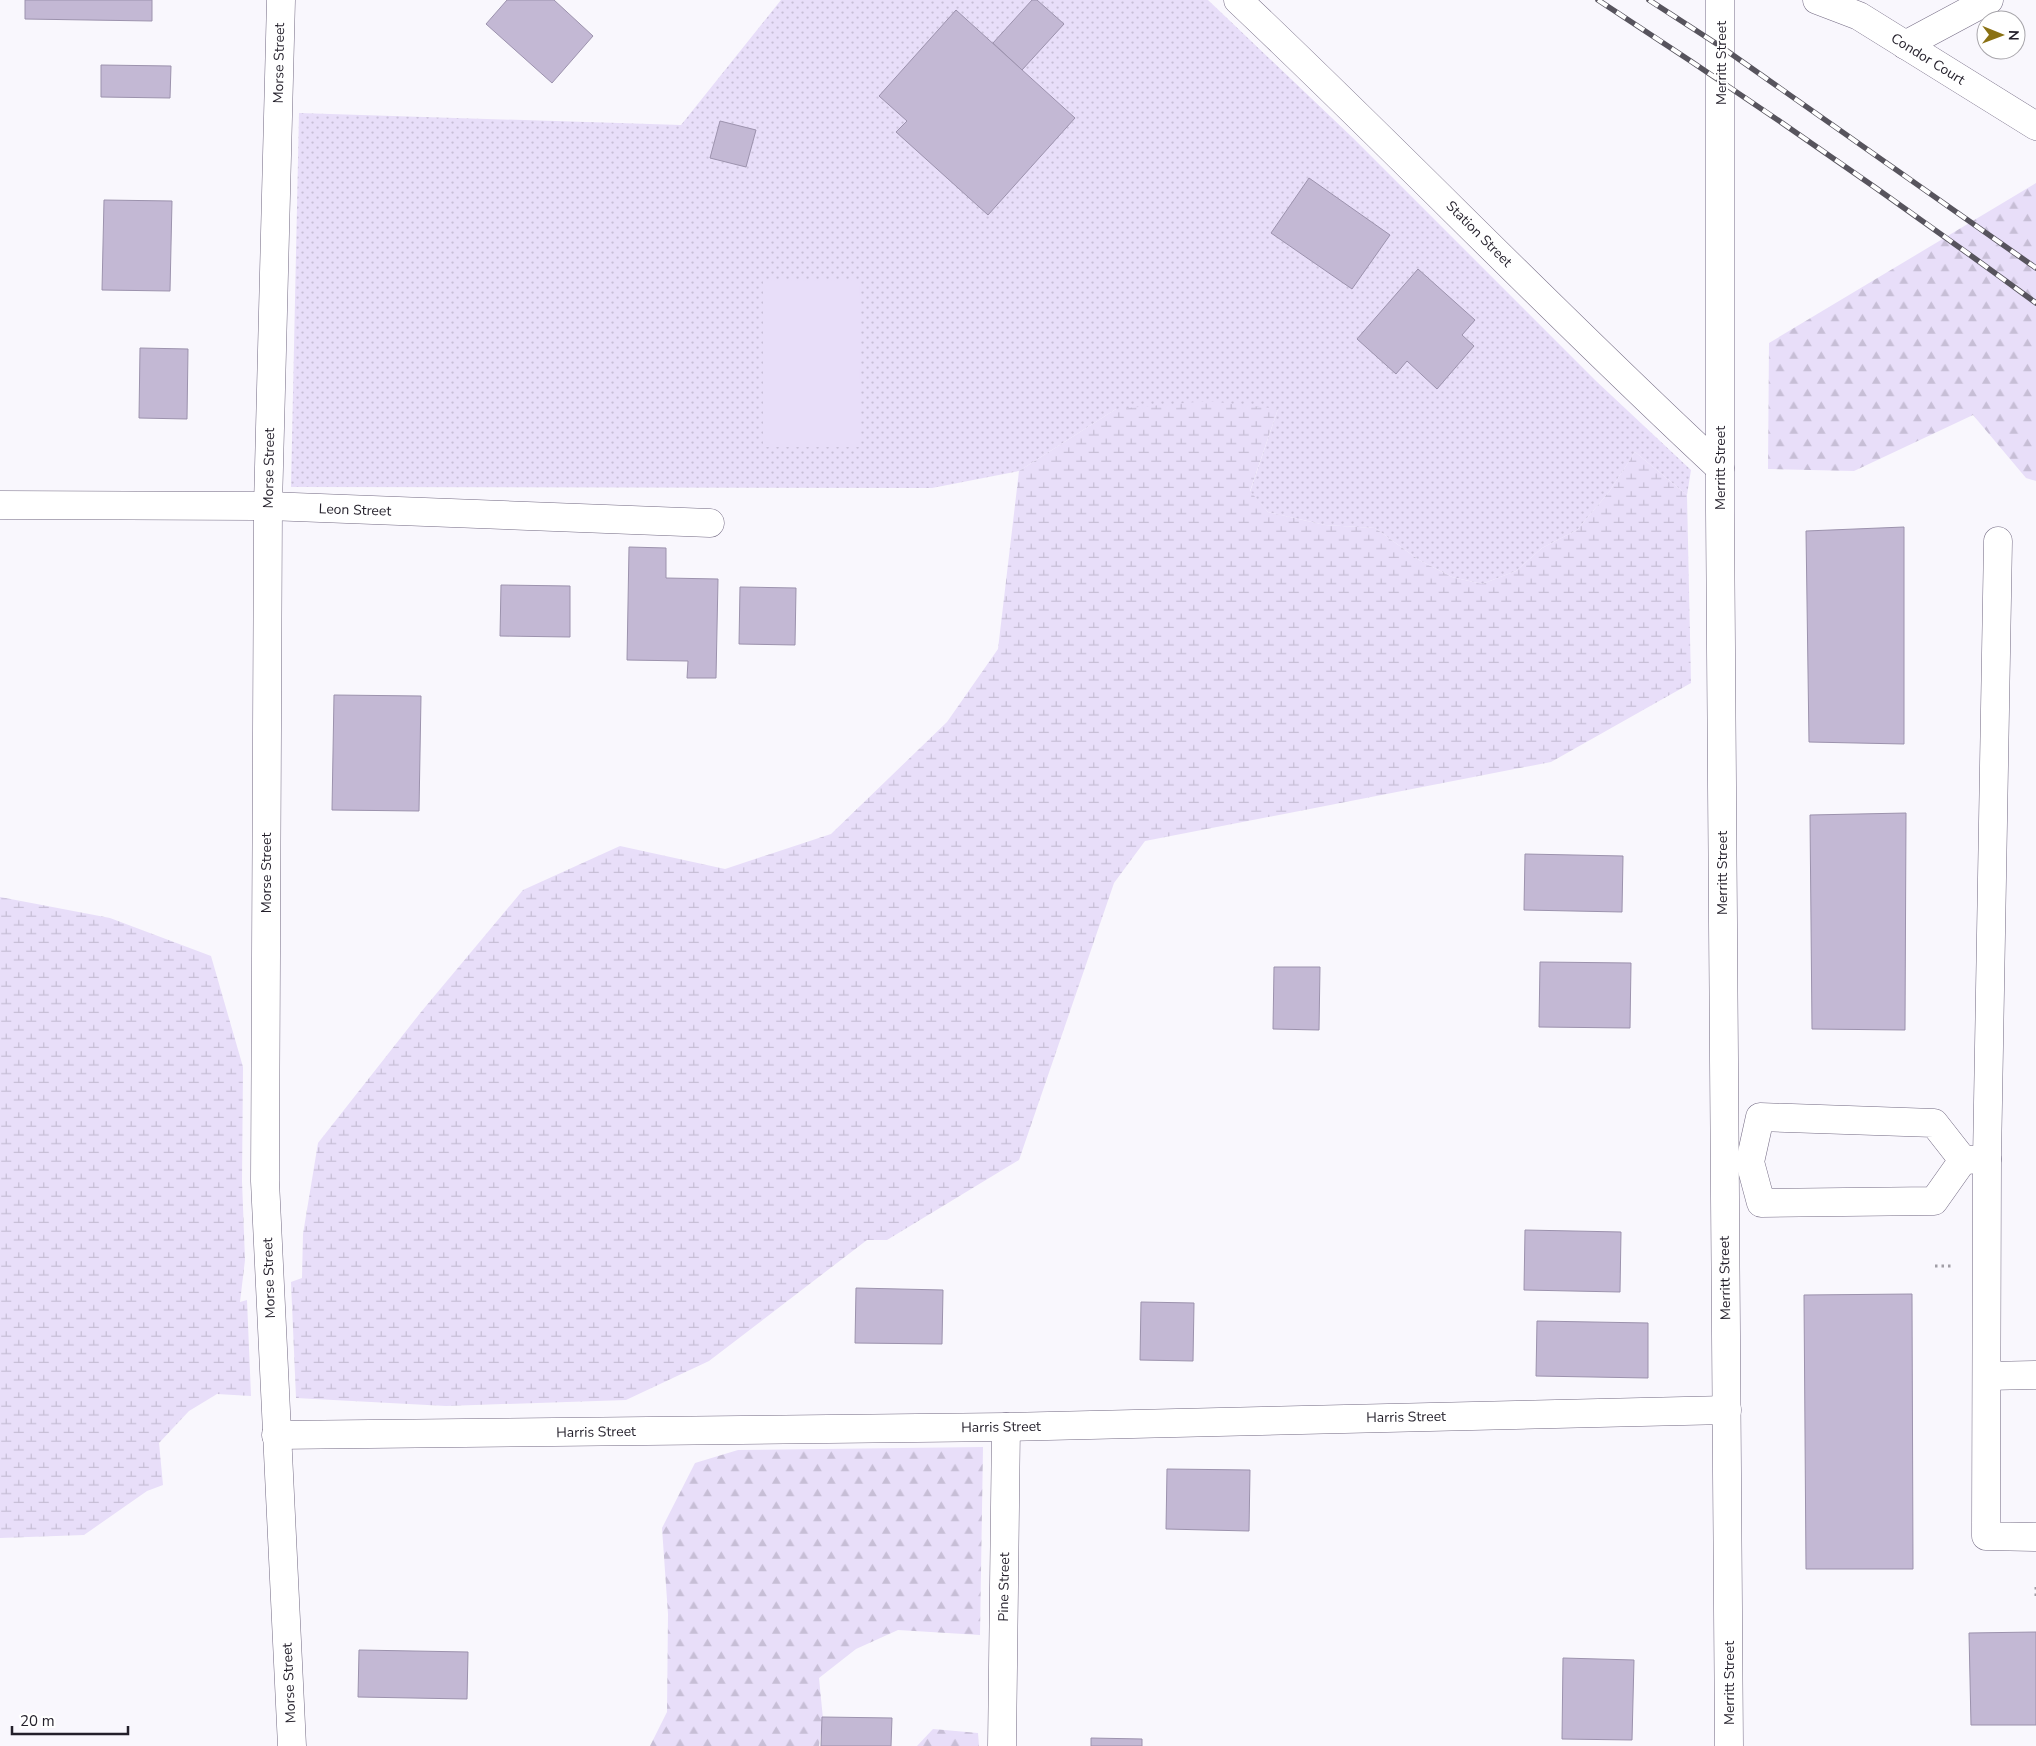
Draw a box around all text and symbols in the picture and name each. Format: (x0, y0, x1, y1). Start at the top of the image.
north arrow (1976, 10, 2026, 60)
street label: Merritt Street (1712, 21, 1731, 105)
street label: Morse Street (269, 22, 289, 104)
street label: Condor Court (1887, 29, 1969, 89)
text: N (2004, 30, 2023, 41)
street label: Station Street (1442, 197, 1516, 271)
street label: Merritt Street (1711, 426, 1730, 510)
street label: Morse Street (259, 427, 279, 509)
street label: Leon Street (318, 499, 392, 521)
street label: Merritt Street (1713, 831, 1732, 915)
street label: Morse Street (257, 833, 276, 913)
street label: Merritt Street (1715, 1236, 1735, 1320)
street label: Morse Street (258, 1237, 280, 1319)
street label: Harris Street (1366, 1407, 1446, 1427)
street label: Harris Street (961, 1417, 1041, 1437)
street label: Harris Street (556, 1422, 636, 1442)
street label: Pine Street (994, 1552, 1014, 1622)
street label: Merritt Street (1720, 1641, 1739, 1725)
street label: Morse Street (277, 1642, 301, 1724)
scale bar (12, 1704, 129, 1736)
text: 20 m (20, 1711, 55, 1731)

